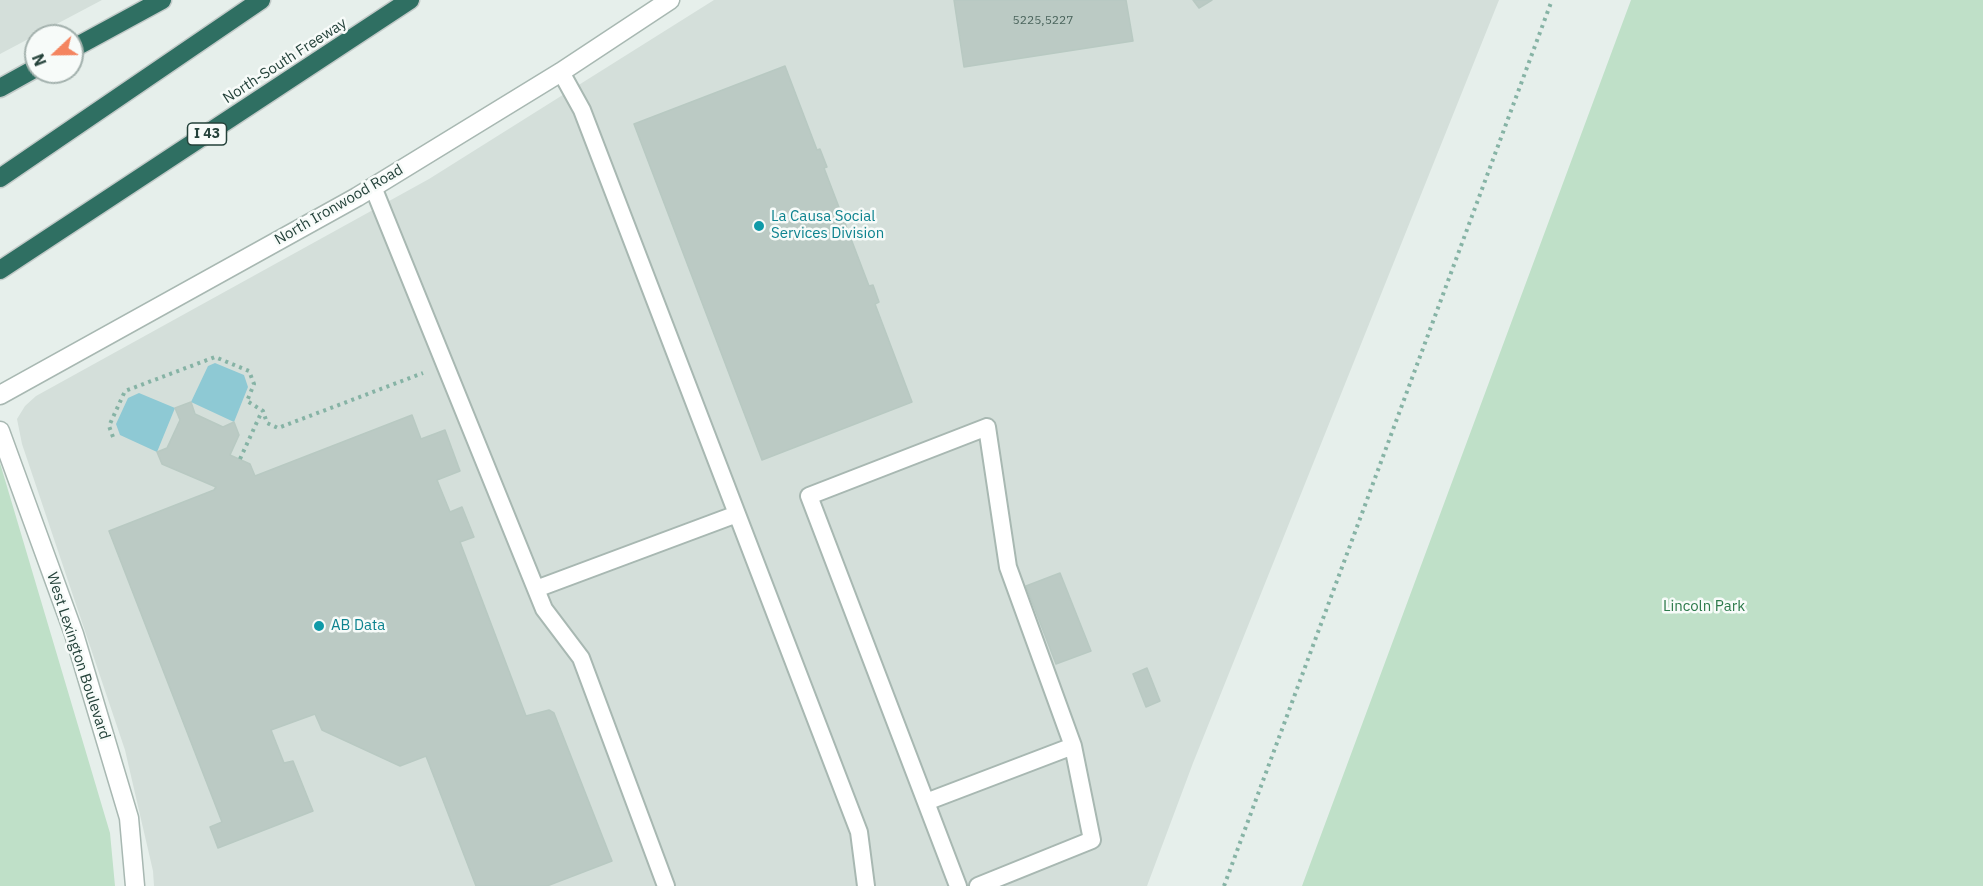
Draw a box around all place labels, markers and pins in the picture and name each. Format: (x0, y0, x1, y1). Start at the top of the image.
place label: La Causa Social Services Division (771, 208, 884, 243)
marker: La Causa Social Services Division (752, 219, 766, 233)
place label: AB Data (331, 617, 385, 635)
marker: AB Data (312, 619, 326, 633)

